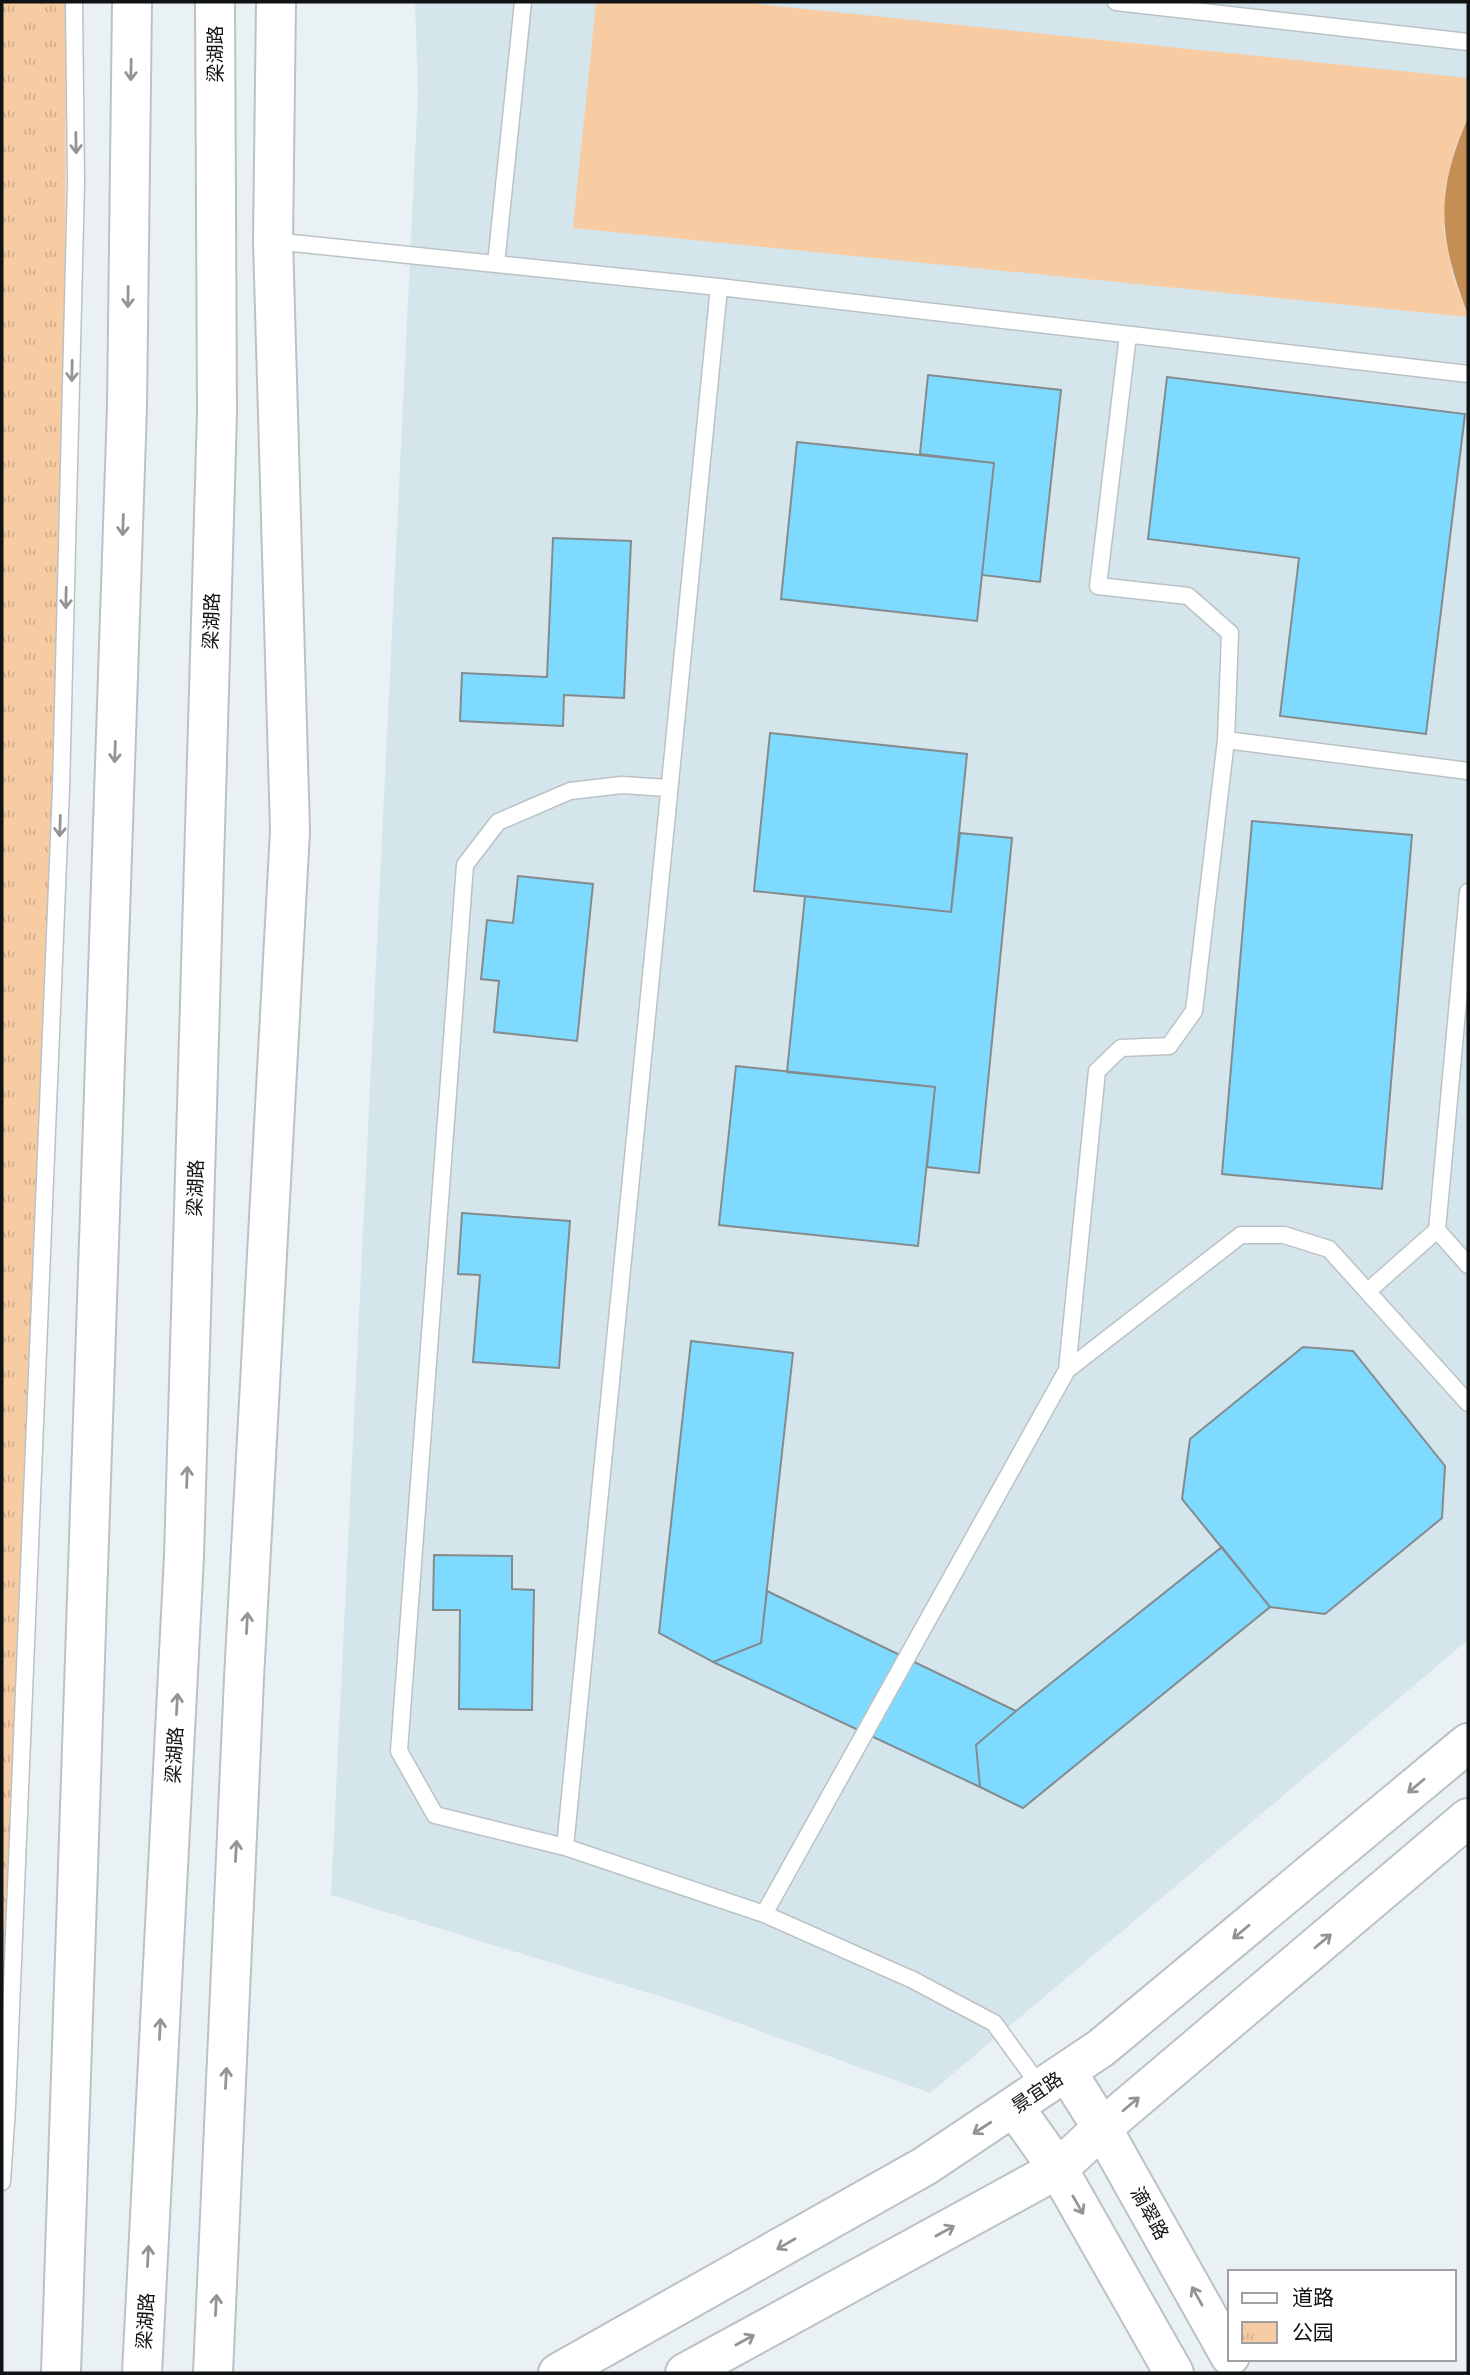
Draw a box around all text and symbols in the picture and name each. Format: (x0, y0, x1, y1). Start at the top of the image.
street label: 梁湖路 (204, 25, 226, 83)
one-way arrow (124, 58, 138, 81)
one-way arrow (69, 132, 83, 155)
one-way arrow (121, 286, 135, 309)
one-way arrow (65, 359, 78, 382)
one-way arrow (116, 513, 129, 536)
one-way arrow (59, 587, 73, 610)
street label: 梁湖路 (199, 592, 223, 650)
one-way arrow (108, 741, 122, 764)
one-way arrow (53, 814, 66, 837)
street label: 梁湖路 (183, 1159, 207, 1217)
one-way arrow (180, 1465, 193, 1488)
one-way arrow (241, 1612, 254, 1635)
one-way arrow (170, 1693, 183, 1716)
street label: 梁湖路 (162, 1726, 186, 1784)
one-way arrow (1407, 1779, 1425, 1794)
one-way arrow (230, 1839, 243, 1862)
one-way arrow (1232, 1924, 1250, 1940)
one-way arrow (1314, 1933, 1332, 1949)
one-way arrow (154, 2018, 167, 2041)
one-way arrow (220, 2067, 233, 2090)
street label: 景宜路 (1007, 2067, 1067, 2117)
one-way arrow (1122, 2096, 1140, 2112)
one-way arrow (973, 2121, 992, 2135)
street label: 滴翠路 (1127, 2183, 1173, 2243)
one-way arrow (1072, 2194, 1085, 2215)
one-way arrow (934, 2224, 955, 2237)
one-way arrow (777, 2237, 797, 2251)
one-way arrow (142, 2245, 155, 2268)
legend (1228, 2270, 1456, 2361)
text: 道路 (1292, 2285, 1334, 2310)
one-way arrow (1190, 2287, 1204, 2307)
street label: 梁湖路 (133, 2292, 157, 2350)
one-way arrow (210, 2294, 223, 2317)
text: 公园 (1292, 2320, 1334, 2345)
one-way arrow (735, 2333, 755, 2347)

